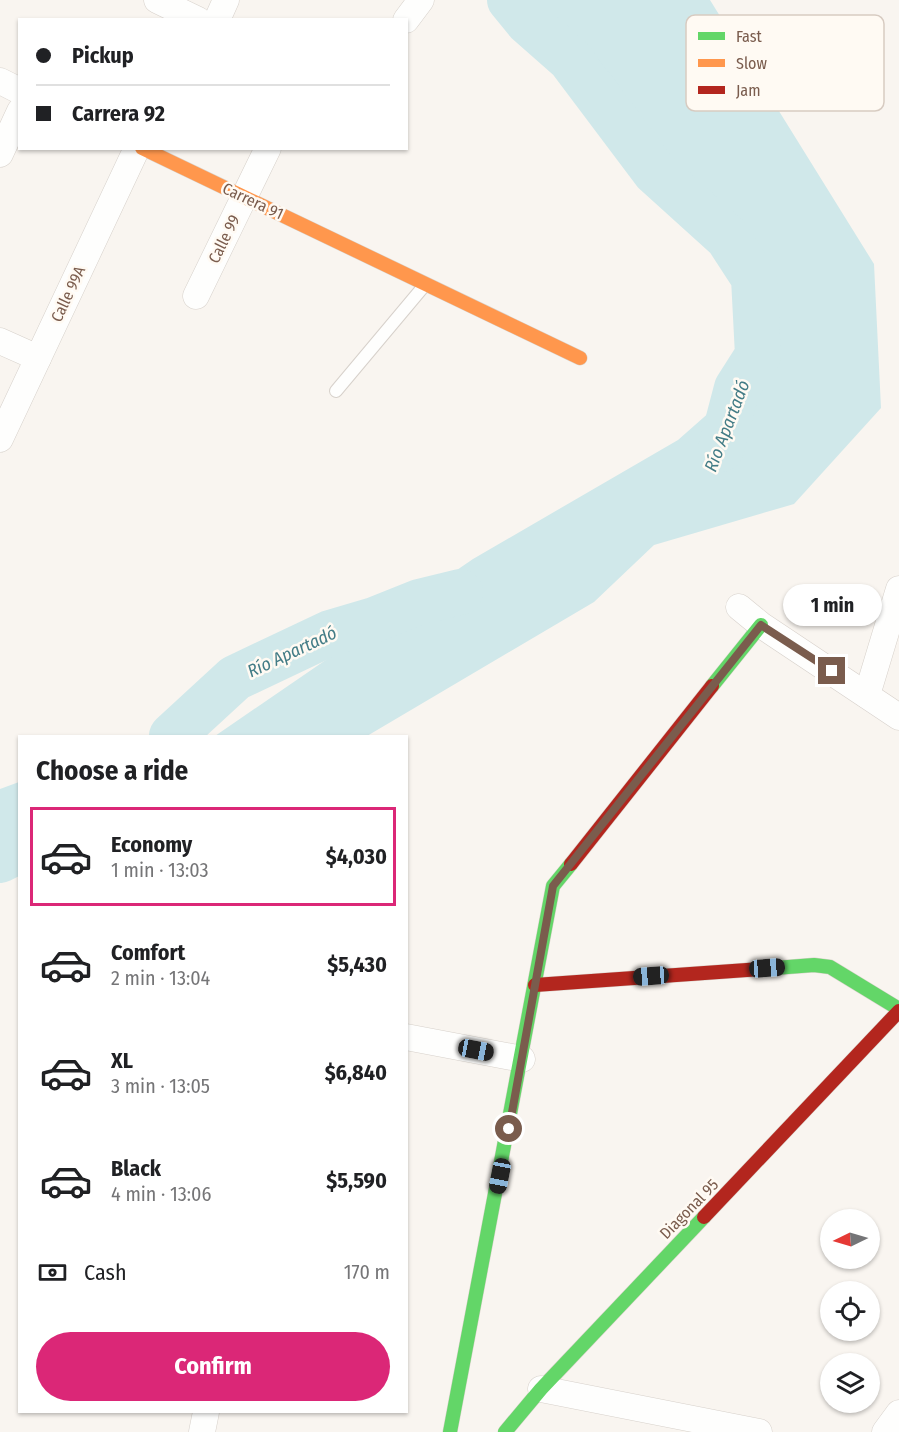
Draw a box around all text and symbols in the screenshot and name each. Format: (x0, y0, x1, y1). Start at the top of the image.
legend (686, 15, 884, 111)
text: Fast (736, 27, 763, 46)
text: Pickup (72, 42, 134, 69)
text: Slow (736, 54, 767, 73)
text: Jam (736, 81, 761, 100)
text: Carrera 92 (72, 100, 165, 127)
street label: Carrera 91 (220, 179, 286, 223)
street label: Calle 99 (204, 212, 244, 266)
street label: Calle 99A (47, 263, 89, 325)
water label: Río Apartadó (700, 377, 754, 475)
callout: 1 min (782, 584, 882, 626)
text: 1 min (811, 593, 854, 617)
water label: Río Apartadó (244, 622, 340, 682)
route end (818, 657, 845, 684)
text: Choose a ride (36, 755, 188, 787)
icon: car (39, 830, 93, 884)
text: Economy (111, 831, 192, 858)
text: $4,030 (326, 843, 387, 870)
text: 1 min · 13:03 (111, 858, 208, 882)
icon: car (39, 938, 93, 992)
text: Comfort (111, 939, 185, 966)
text: $5,430 (327, 951, 387, 978)
car (748, 958, 786, 978)
text: 2 min · 13:04 (111, 966, 210, 990)
car (632, 966, 670, 986)
car (457, 1038, 495, 1062)
icon: car (39, 1046, 93, 1100)
text: XL (111, 1047, 133, 1074)
text: $6,840 (325, 1059, 387, 1086)
text: 3 min · 13:05 (111, 1074, 210, 1098)
route start (495, 1115, 522, 1142)
icon: car (39, 1154, 93, 1208)
text: Black (111, 1155, 161, 1182)
car (488, 1157, 512, 1195)
text: $5,590 (326, 1167, 387, 1194)
street label: Diagonal 95 (656, 1175, 722, 1243)
text: 4 min · 13:06 (111, 1182, 211, 1206)
north arrow (820, 1209, 880, 1269)
map controls (820, 1209, 880, 1413)
icon: cash (36, 1256, 69, 1289)
text: Cash (84, 1259, 127, 1286)
text: 170 m (344, 1260, 390, 1284)
button: locate (820, 1281, 880, 1341)
button: Confirm (36, 1332, 390, 1401)
button: layers (820, 1353, 880, 1413)

